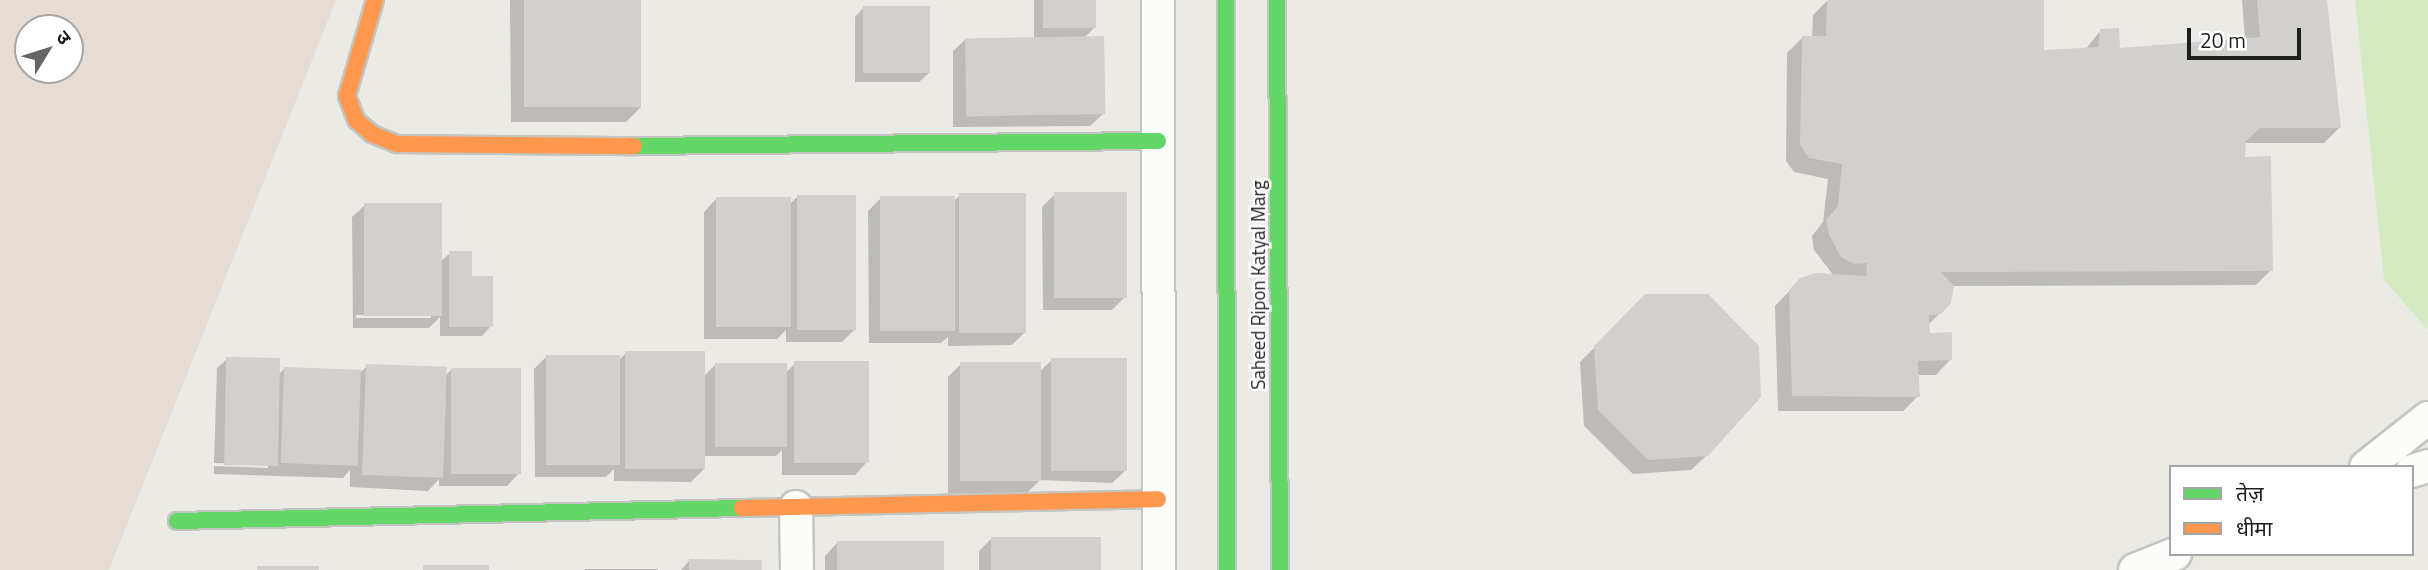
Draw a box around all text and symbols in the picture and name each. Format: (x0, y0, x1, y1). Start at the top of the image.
north arrow (14, 14, 84, 84)
scale bar (2190, 14, 2304, 58)
text: उ (50, 24, 79, 50)
text: 20 m (2200, 24, 2246, 56)
street label: Saheed Ripon Katyal Marg (1247, 180, 1269, 390)
legend (2169, 465, 2414, 556)
text: तेज़ (2236, 477, 2264, 509)
text: धीमा (2236, 512, 2272, 544)

